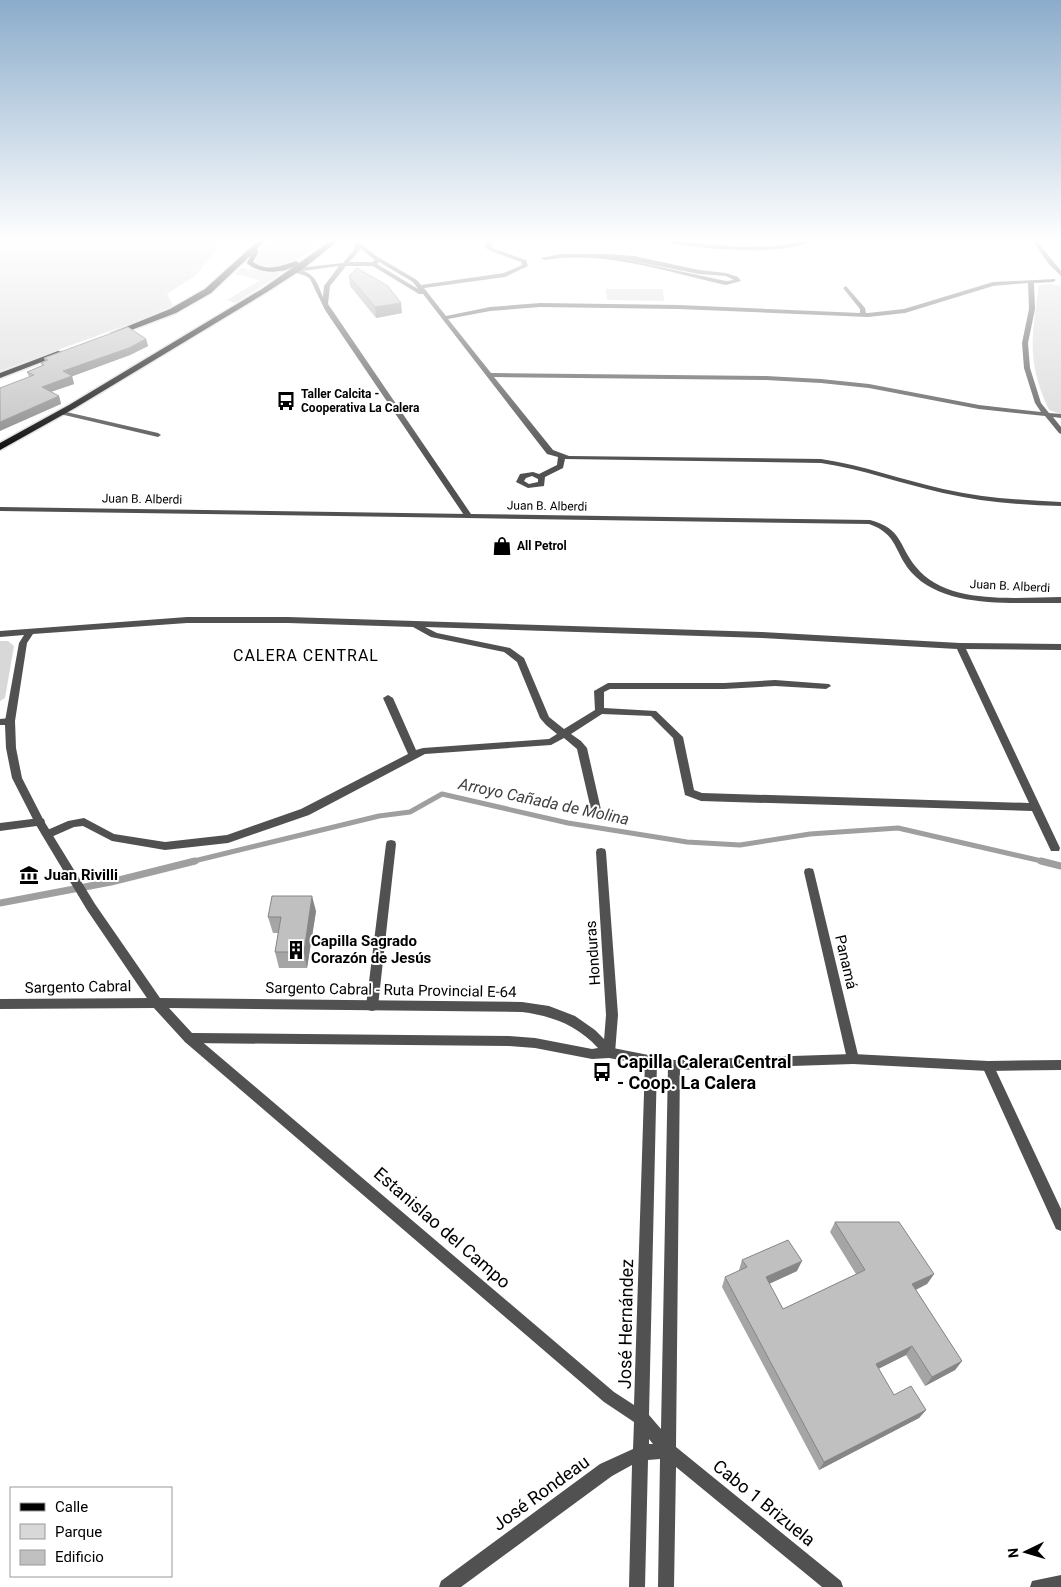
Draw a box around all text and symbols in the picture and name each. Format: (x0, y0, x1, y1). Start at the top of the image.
place label: Taller Calcita - Cooperativa La Calera (301, 387, 420, 415)
bus stop icon: Taller Calcita - Cooperativa La Calera (275, 390, 297, 412)
street label: Juan B. Alberdi (102, 491, 182, 507)
street label: Juan B. Alberdi (507, 498, 587, 514)
shop icon: All Petrol (491, 535, 513, 557)
place label: All Petrol (517, 539, 567, 553)
street label: Juan B. Alberdi (969, 577, 1051, 595)
district label: CALERA CENTRAL (233, 646, 379, 665)
water label: Arroyo Cañada de Molina (456, 774, 631, 829)
museum icon: Juan Rivilli (18, 864, 40, 886)
place label: Juan Rivilli (44, 866, 118, 884)
street label: Honduras (582, 920, 604, 986)
place label: Capilla Sagrado Corazón de Jesús (311, 932, 432, 967)
street label: Panamá (831, 933, 861, 991)
building icon: Capilla Sagrado Corazón de Jesús (285, 939, 307, 961)
street label: Sargento Cabral (25, 977, 131, 997)
street label: Sargento Cabral - Ruta Provincial E-64 (265, 979, 517, 1001)
place label: Capilla Calera Central - Coop. La Calera (617, 1051, 792, 1093)
bus stop icon: Capilla Calera Central - Coop. La Calera (591, 1061, 613, 1083)
street label: Estanislao del Campo (370, 1163, 515, 1293)
street label: José Hernández (614, 1259, 637, 1389)
street label: José Rondeau (488, 1451, 593, 1535)
street label: Cabo 1 Brizuela (709, 1455, 820, 1550)
legend (10, 1487, 172, 1577)
text: Calle (55, 1498, 88, 1516)
text: Parque (55, 1523, 102, 1541)
north arrow (1001, 1527, 1051, 1577)
text: Edificio (55, 1548, 104, 1566)
text: N (1005, 1548, 1021, 1559)

